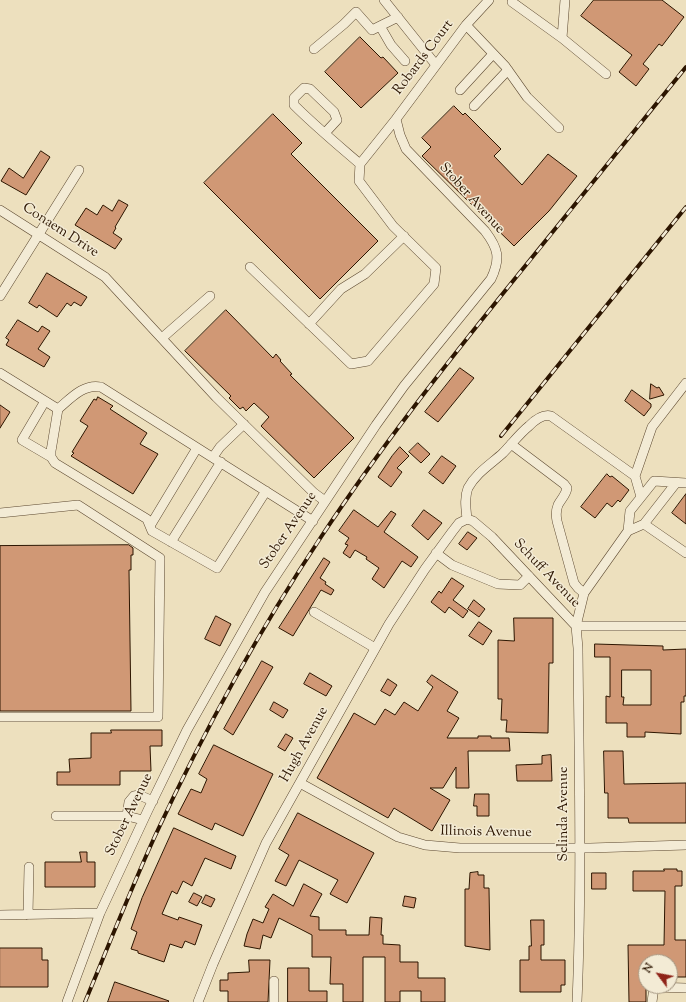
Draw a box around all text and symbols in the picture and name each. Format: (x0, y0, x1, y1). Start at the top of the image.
street label: Robards Court (390, 17, 458, 99)
street label: Stober Avenue (435, 160, 507, 238)
street label: Conaem Drive (19, 200, 101, 262)
street label: Stober Avenue (257, 489, 321, 573)
street label: Schuff Avenue (509, 536, 583, 612)
street label: Hugh Avenue (277, 704, 333, 786)
street label: Selinda Avenue (557, 767, 573, 861)
street label: Stober Avenue (103, 771, 157, 859)
street label: Illinois Avenue (440, 824, 532, 842)
north arrow (638, 954, 678, 994)
text: N (640, 960, 658, 976)

